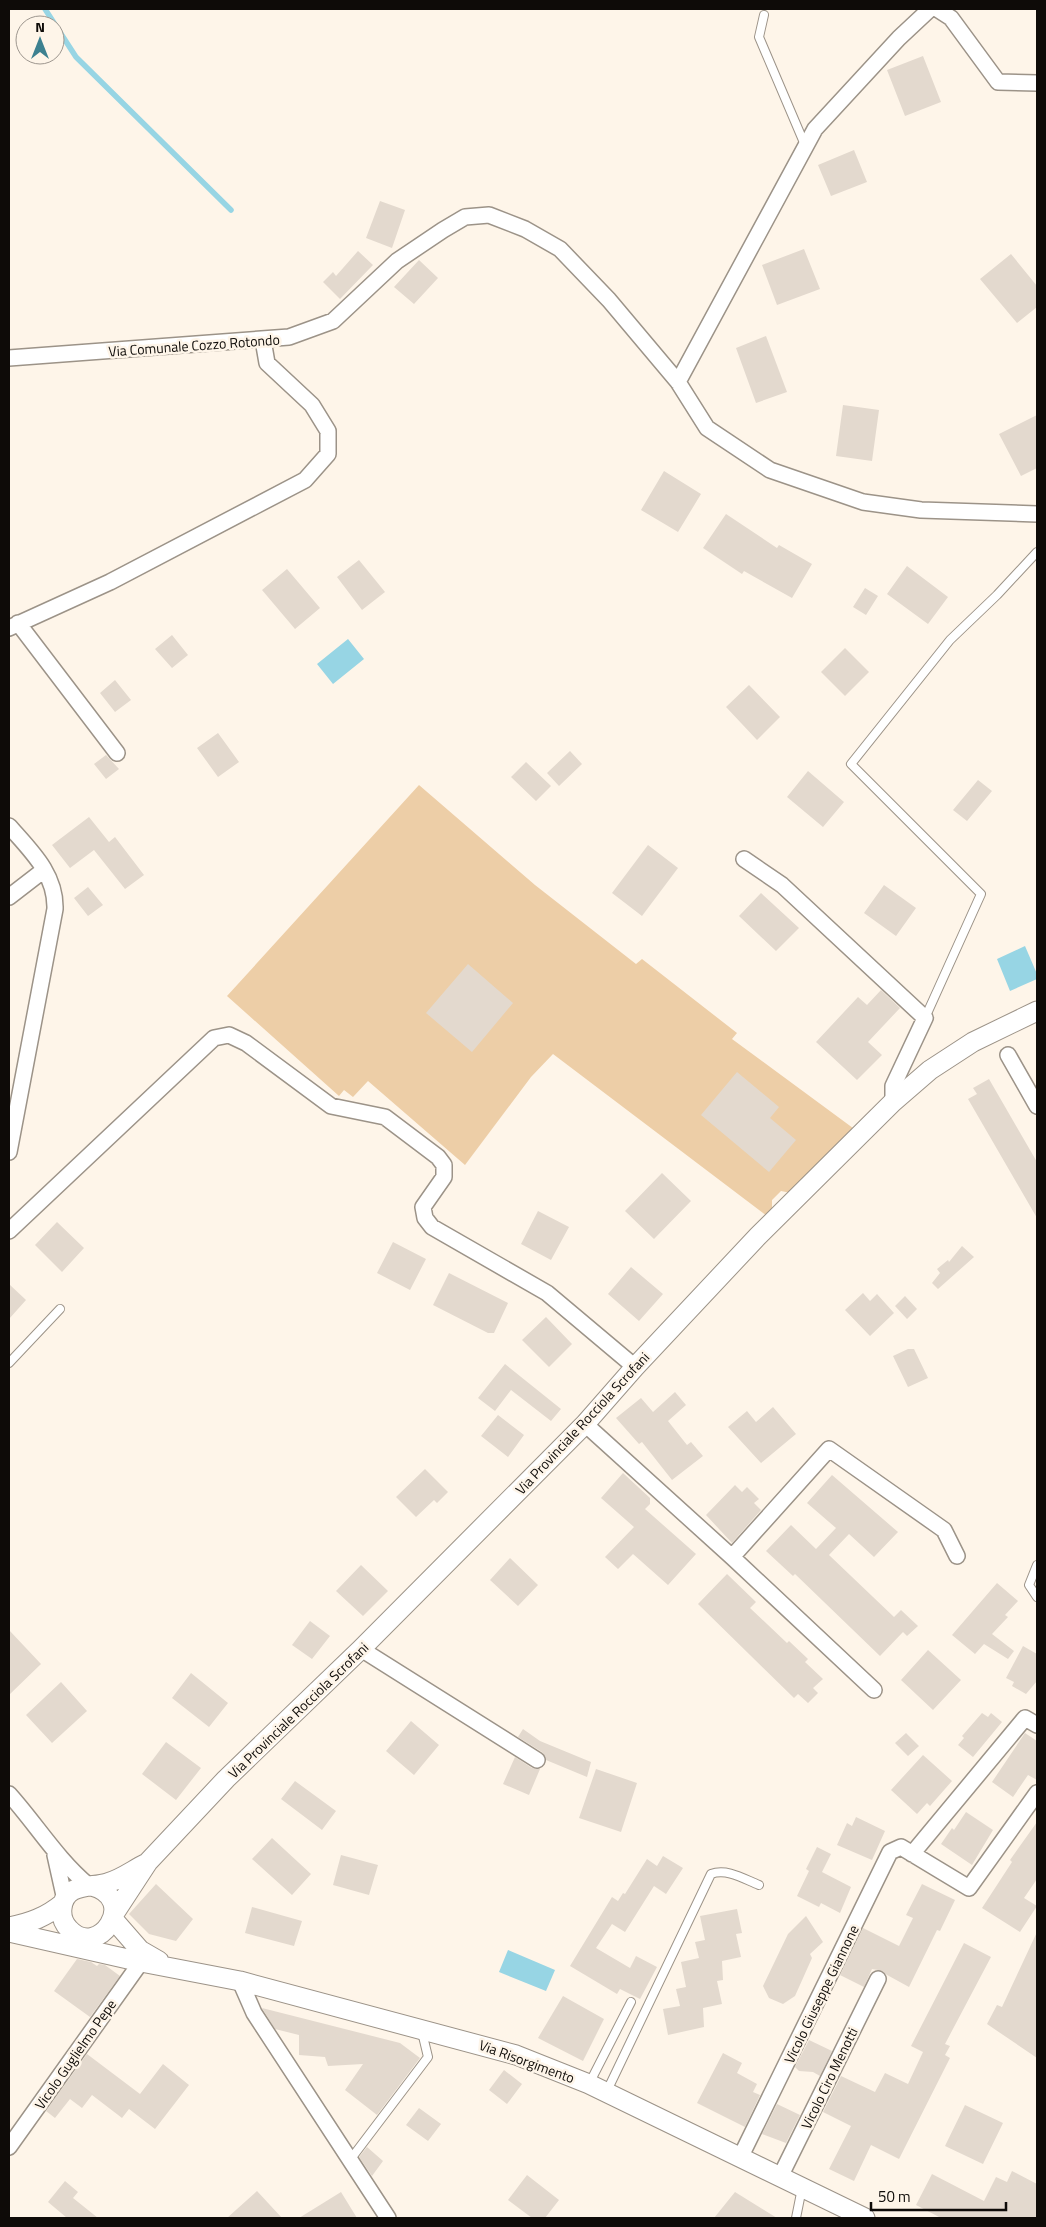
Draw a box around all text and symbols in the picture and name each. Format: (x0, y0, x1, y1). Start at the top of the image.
north arrow (15, 15, 65, 65)
text: N (35, 16, 45, 37)
street label: Via Comunale Cozzo Rotondo (108, 329, 280, 361)
street label: Via Provinciale Rocciola Scrofani (510, 1347, 654, 1499)
street label: Via Provinciale Rocciola Scrofani (223, 1637, 373, 1783)
street label: Vicolo Giuseppe Giannone (778, 1921, 864, 2067)
street label: Vicolo Guglielmo Pepe (29, 1995, 121, 2113)
street label: Vicolo Ciro Menotti (795, 2024, 863, 2132)
street label: Via Risorgimento (476, 2034, 578, 2088)
scale bar (871, 2180, 1006, 2212)
text: 50 m (878, 2185, 911, 2208)

